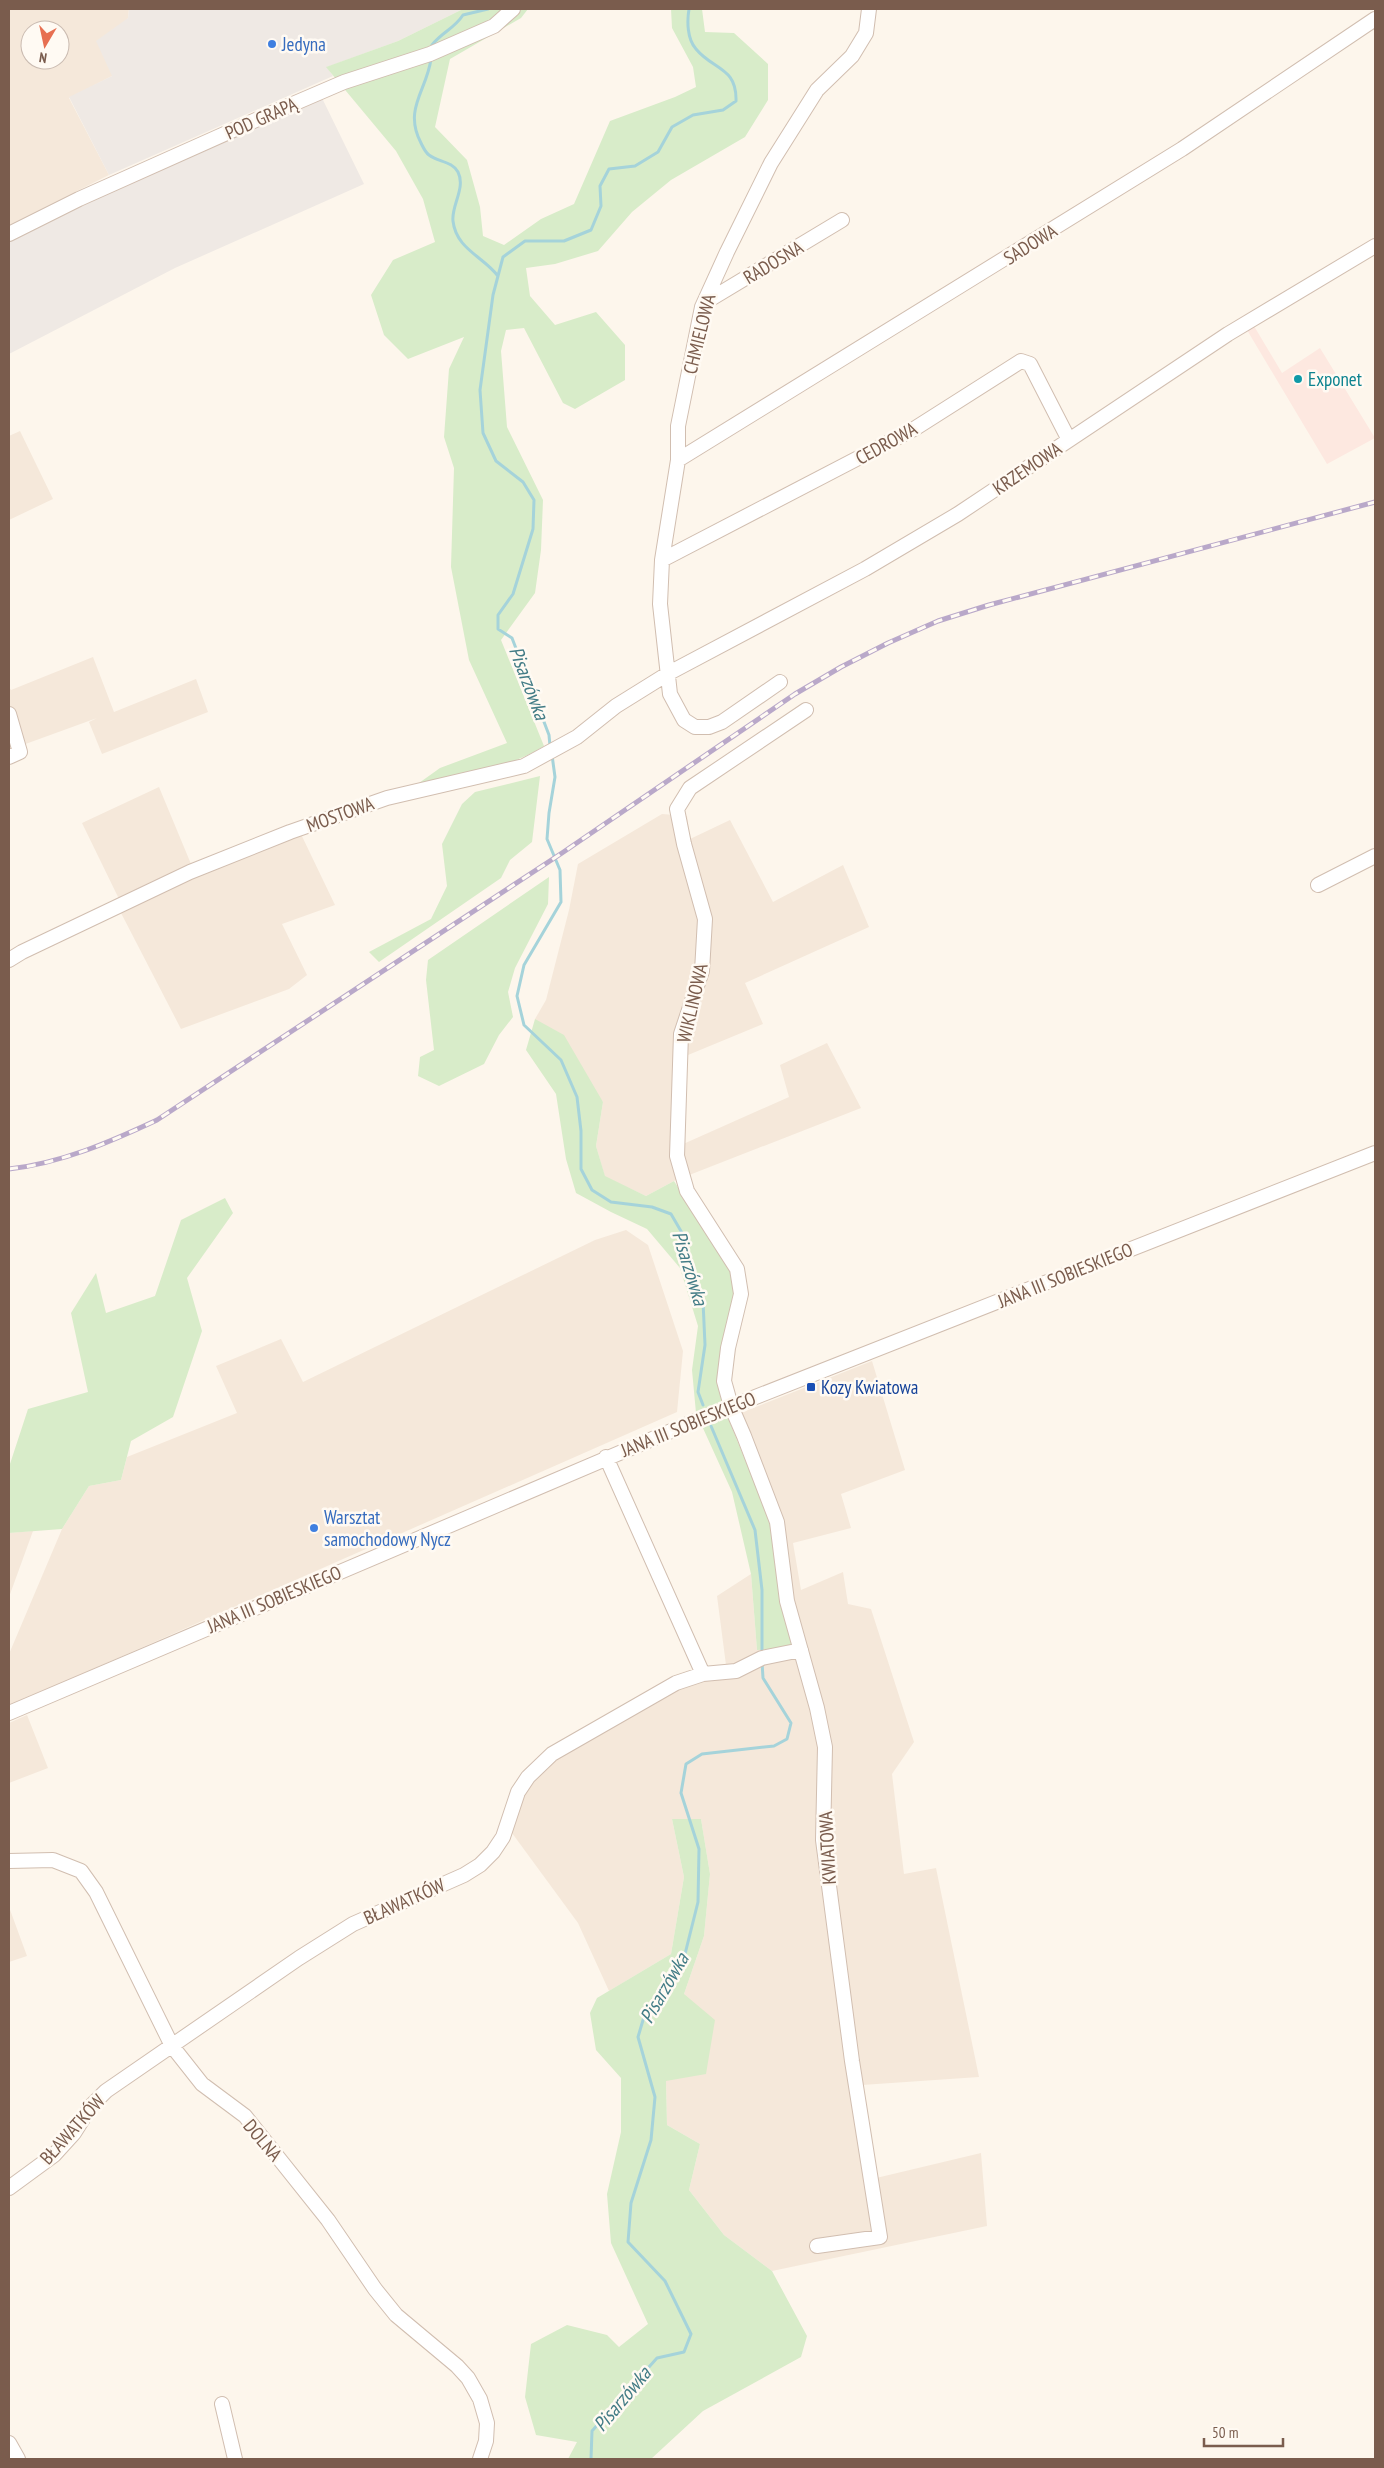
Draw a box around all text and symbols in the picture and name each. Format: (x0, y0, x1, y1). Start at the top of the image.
north arrow (20, 20, 70, 70)
place label: Jedyna (281, 32, 326, 56)
marker: Jedyna (266, 38, 278, 50)
text: N (38, 48, 48, 67)
street label: POD GRAPĄ (221, 91, 302, 144)
street label: SADOWA (999, 218, 1061, 270)
street label: RADOSNA (739, 235, 807, 289)
street label: CHMIELOWA (677, 291, 721, 377)
place label: Exponet (1308, 367, 1363, 391)
marker: Exponet (1292, 373, 1304, 385)
street label: CEDROWA (851, 416, 921, 470)
street label: KRZEMOWA (988, 436, 1066, 500)
water label: Pisarzówka (503, 643, 555, 724)
street label: MOSTOWA (303, 791, 377, 837)
street label: WIKLINOWA (671, 961, 713, 1045)
water label: Pisarzówka (666, 1228, 714, 1309)
street label: JANA III SOBIESKIEGO (993, 1237, 1136, 1313)
place label: Kozy Kwiatowa (821, 1375, 918, 1399)
marker: Kozy Kwiatowa (805, 1381, 817, 1393)
street label: JANA III SOBIESKIEGO (616, 1386, 759, 1462)
place label: Warsztat samochodowy Nycz (324, 1505, 451, 1551)
marker: Warsztat samochodowy Nycz (308, 1522, 320, 1534)
street label: JANA III SOBIESKIEGO (202, 1560, 345, 1638)
street label: KWIATOWA (813, 1811, 841, 1885)
street label: BŁAWATKÓW (360, 1872, 448, 1929)
water label: Pisarzówka (634, 1947, 695, 2028)
street label: BŁAWATKÓW (34, 2089, 110, 2169)
street label: DOLNA (239, 2114, 287, 2166)
water label: Pisarzówka (587, 2361, 657, 2437)
scale bar (1204, 2416, 1283, 2448)
text: 50 m (1212, 2423, 1238, 2442)

